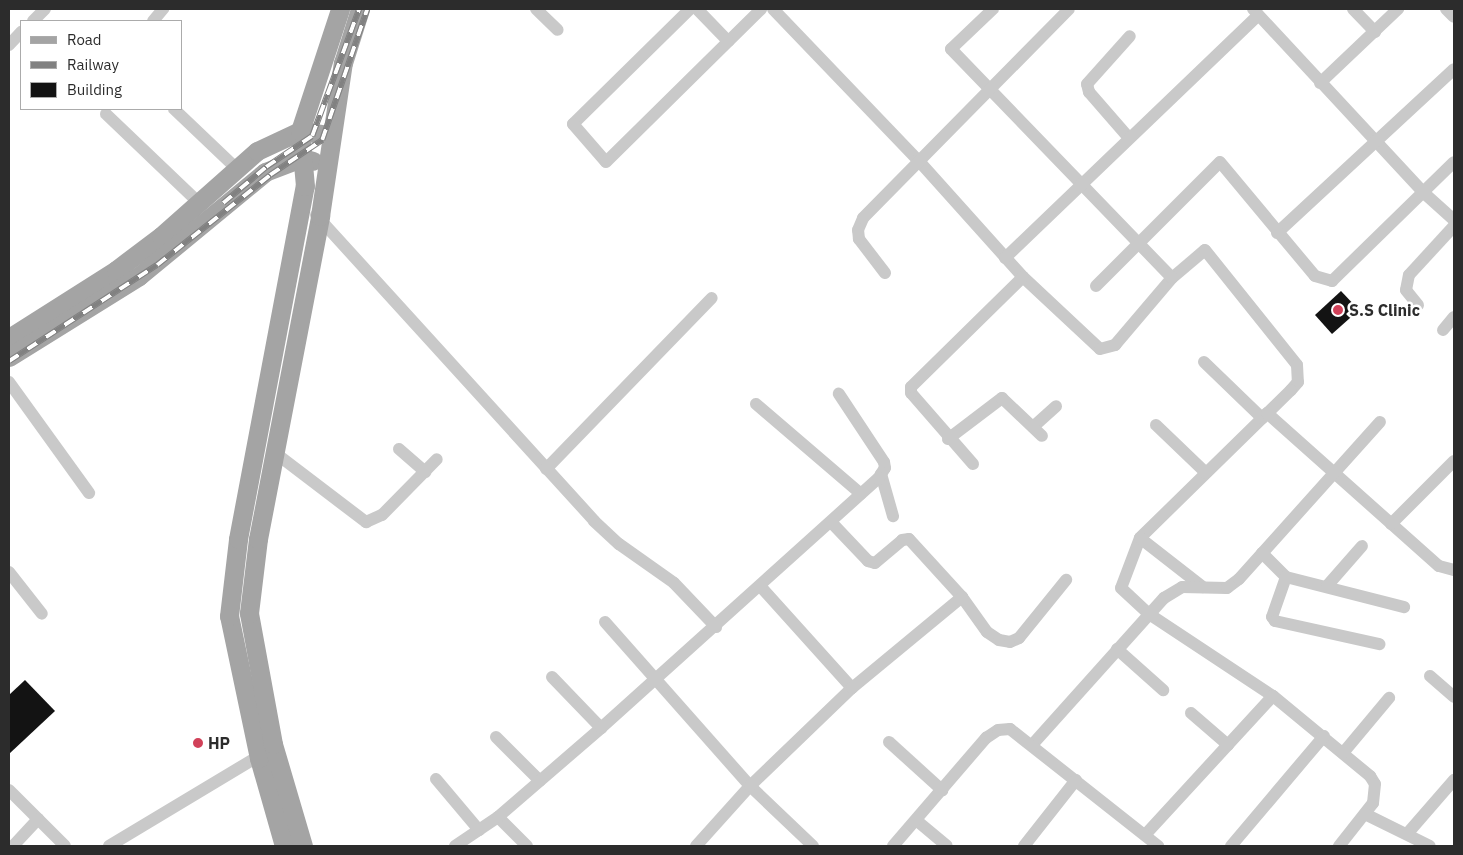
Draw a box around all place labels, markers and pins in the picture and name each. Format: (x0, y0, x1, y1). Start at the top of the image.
place label: S.S Clinic (1349, 300, 1420, 320)
marker: S.S Clinic (1331, 303, 1345, 317)
place label: HP (208, 733, 230, 753)
marker: HP (192, 737, 204, 749)

